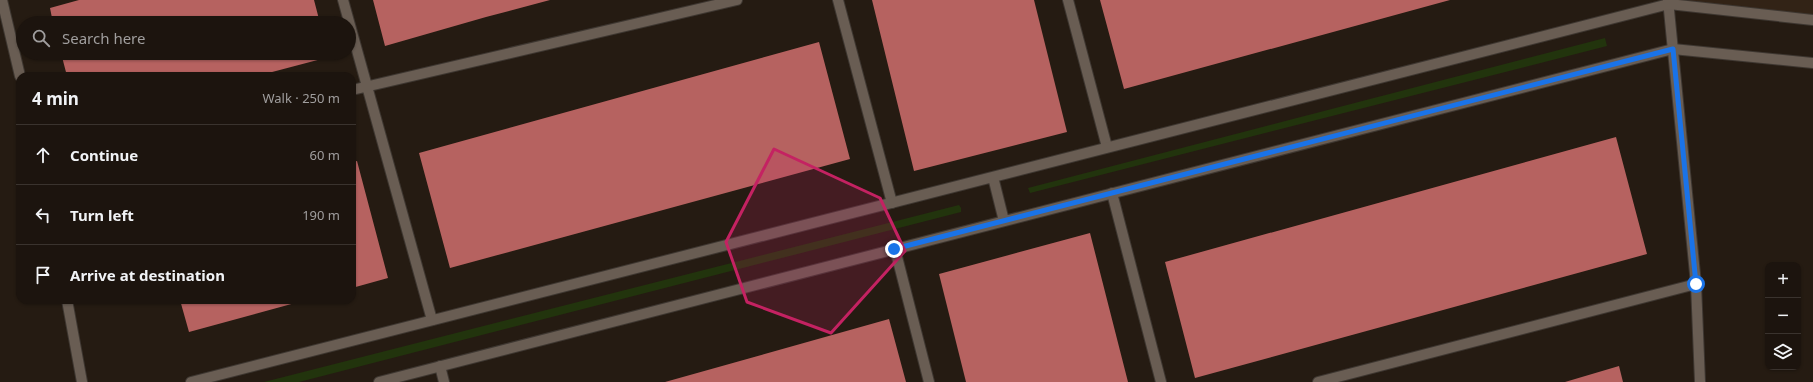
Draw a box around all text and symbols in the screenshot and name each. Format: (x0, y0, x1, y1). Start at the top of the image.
search box (16, 16, 356, 60)
icon: search (30, 27, 52, 49)
text: Search here (62, 28, 145, 48)
text: 4 min (32, 87, 79, 110)
text: Walk · 250 m (262, 89, 340, 107)
icon: ahead (32, 144, 54, 166)
text: Continue (70, 145, 138, 165)
text: 60 m (310, 146, 340, 164)
icon: left (32, 204, 54, 226)
text: Turn left (70, 205, 134, 225)
text: 190 m (302, 206, 340, 224)
route end (885, 240, 903, 258)
map controls (1765, 262, 1801, 370)
button: + (1765, 262, 1801, 298)
icon: arrive (32, 264, 54, 286)
text: Arrive at destination (70, 265, 225, 285)
route start (1687, 275, 1705, 293)
button: − (1765, 298, 1801, 334)
button: layers (1765, 334, 1801, 370)

